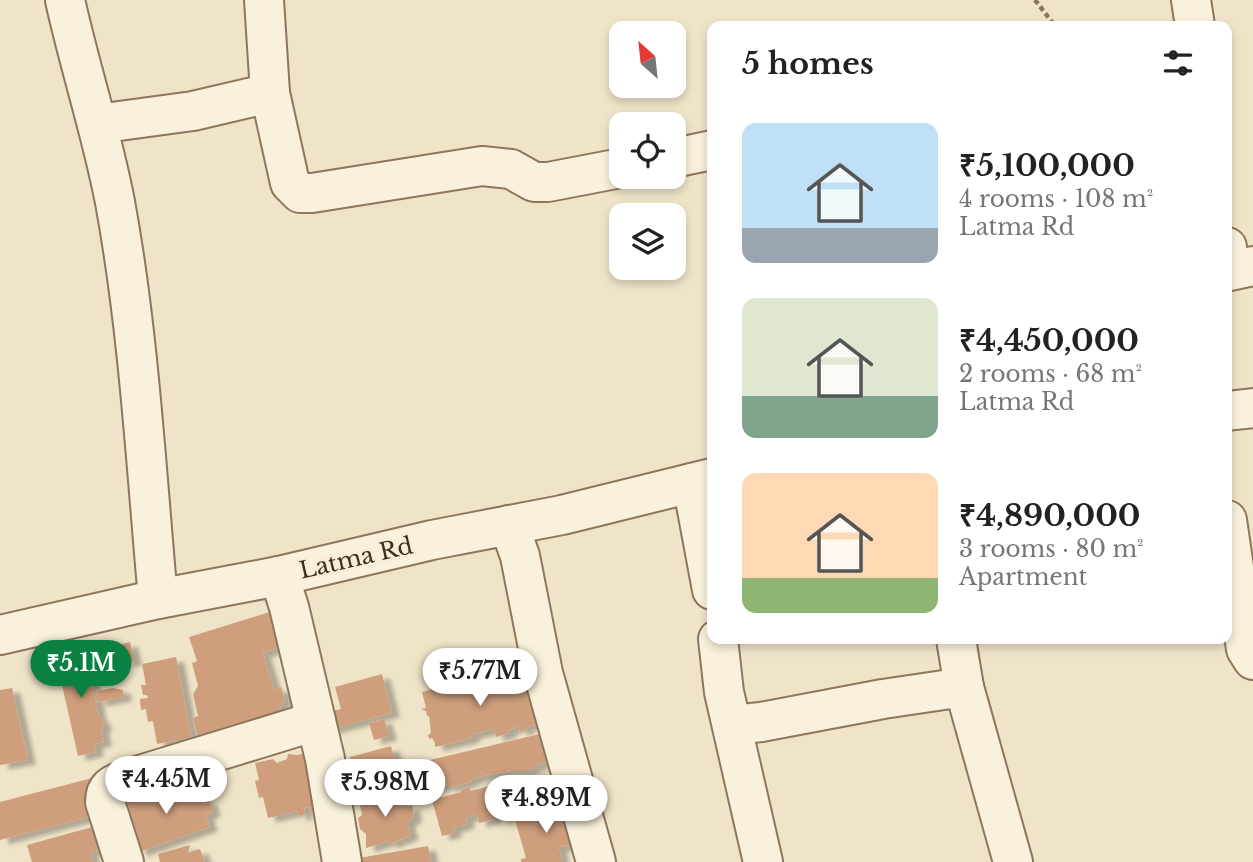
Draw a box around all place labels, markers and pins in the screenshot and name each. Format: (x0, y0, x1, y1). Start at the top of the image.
pin: ₹5.1M (32, 640, 130, 700)
pin: ₹5.77M (423, 648, 537, 708)
pin: ₹4.45M (109, 756, 223, 816)
pin: ₹5.98M (328, 760, 442, 819)
pin: ₹4.89M (489, 776, 603, 835)

